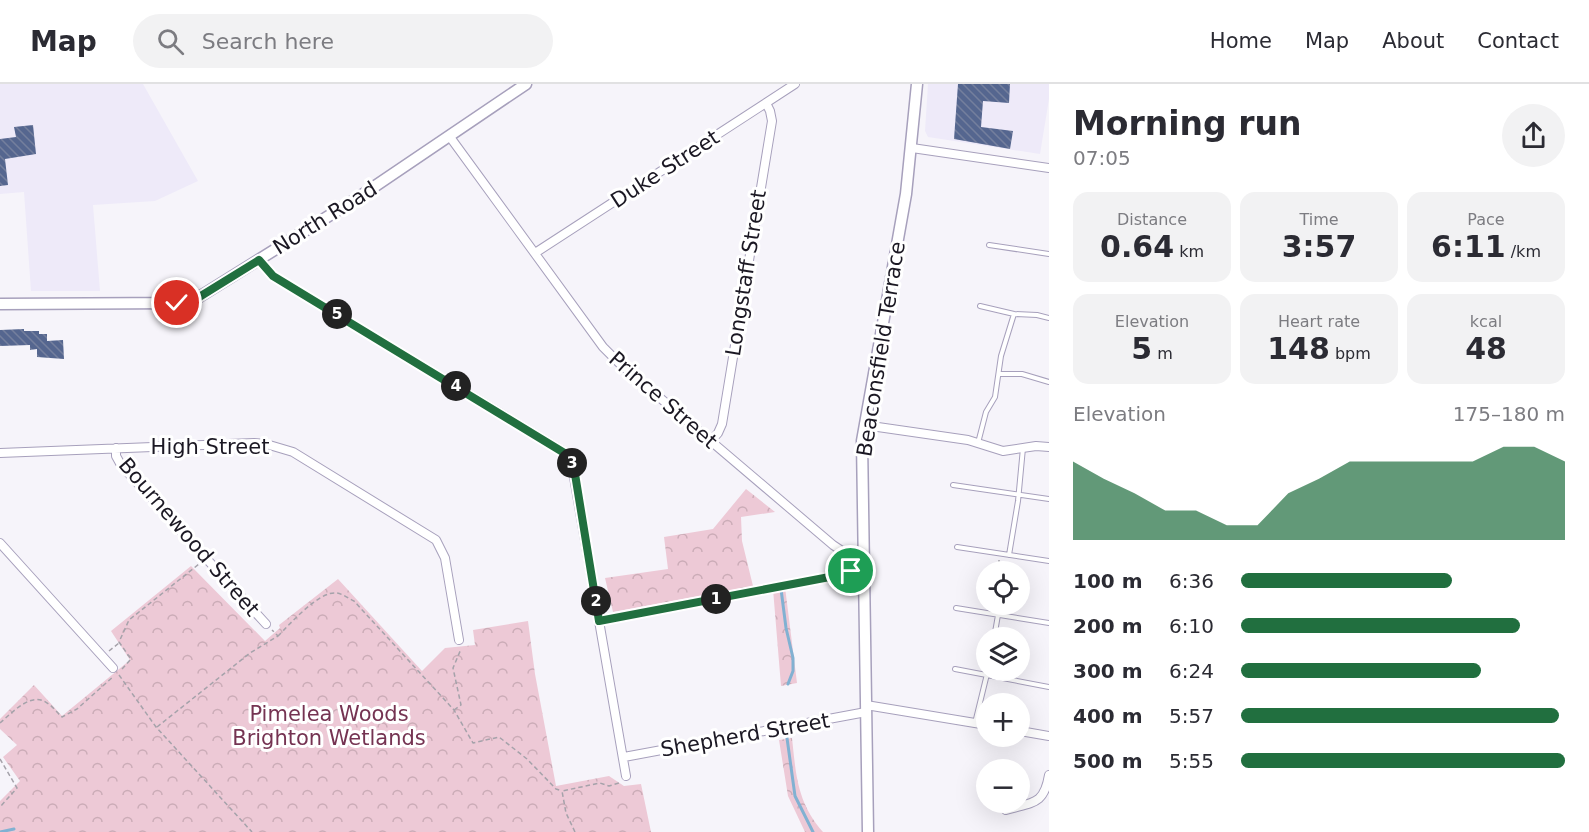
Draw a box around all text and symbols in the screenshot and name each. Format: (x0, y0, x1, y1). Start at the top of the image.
search box (133, 14, 553, 68)
text: Map (30, 25, 97, 58)
icon: search (154, 25, 187, 58)
text: Search here (202, 29, 334, 54)
text: Home (1210, 29, 1272, 53)
text: Map (1305, 29, 1349, 53)
text: About (1382, 29, 1444, 53)
text: Contact (1477, 29, 1559, 53)
text: Morning run (1073, 104, 1301, 143)
button: share (1502, 104, 1565, 167)
street label: Duke Street (606, 125, 724, 213)
text: 07:05 (1073, 146, 1131, 170)
street label: North Road (269, 177, 381, 259)
street label: Longstaff Street (721, 188, 771, 358)
text: Distance (1117, 210, 1187, 229)
text: Time (1299, 210, 1339, 229)
text: Pace (1467, 210, 1505, 229)
text: 0.64 (1100, 229, 1174, 264)
text: 3:57 (1282, 229, 1356, 264)
text: 6:11 (1431, 229, 1506, 264)
street label: Beaconsfield Terrace (852, 240, 910, 458)
text: km (1174, 242, 1204, 261)
text: /km (1506, 242, 1541, 261)
pin (151, 277, 202, 328)
icon: check (160, 286, 193, 319)
pin: 5 (322, 299, 352, 329)
text: 5 (331, 304, 343, 323)
text: Elevation (1115, 312, 1189, 331)
text: Heart rate (1278, 312, 1360, 331)
text: kcal (1470, 312, 1502, 331)
text: 5 (1131, 331, 1152, 366)
text: 148 (1267, 331, 1330, 366)
text: 48 (1465, 331, 1507, 366)
text: m (1152, 344, 1173, 363)
text: bpm (1330, 344, 1371, 363)
street label: Prince Street (604, 347, 722, 453)
pin: 4 (441, 371, 471, 401)
text: 4 (450, 376, 462, 395)
text: Elevation (1073, 402, 1166, 426)
text: 175–180 m (1453, 402, 1565, 426)
street label: High Street (151, 435, 269, 459)
pin: 3 (557, 448, 587, 478)
street label: Bournewood Street (114, 453, 264, 621)
text: 3 (566, 453, 578, 472)
pin (825, 545, 876, 596)
icon: arrive (834, 554, 867, 587)
map controls (976, 561, 1030, 813)
button: locate (976, 561, 1030, 615)
text: 100 m (1073, 569, 1143, 593)
text: 6:36 (1169, 569, 1214, 593)
pin: 1 (701, 584, 731, 614)
pin: 2 (581, 586, 611, 616)
text: 1 (710, 589, 722, 608)
text: 2 (590, 591, 602, 610)
text: 200 m (1073, 614, 1143, 638)
text: 6:10 (1169, 614, 1214, 638)
button: layers (976, 627, 1030, 681)
text: 300 m (1073, 659, 1143, 683)
text: 6:24 (1169, 659, 1214, 683)
button: + (976, 693, 1030, 747)
park label: Pimelea Woods Brighton Wetlands (232, 702, 426, 750)
text: 400 m (1073, 704, 1143, 728)
text: 5:57 (1169, 704, 1214, 728)
street label: Shepherd Street (659, 708, 831, 762)
text: 500 m (1073, 749, 1143, 773)
text: 5:55 (1169, 749, 1214, 773)
button: − (976, 759, 1030, 813)

